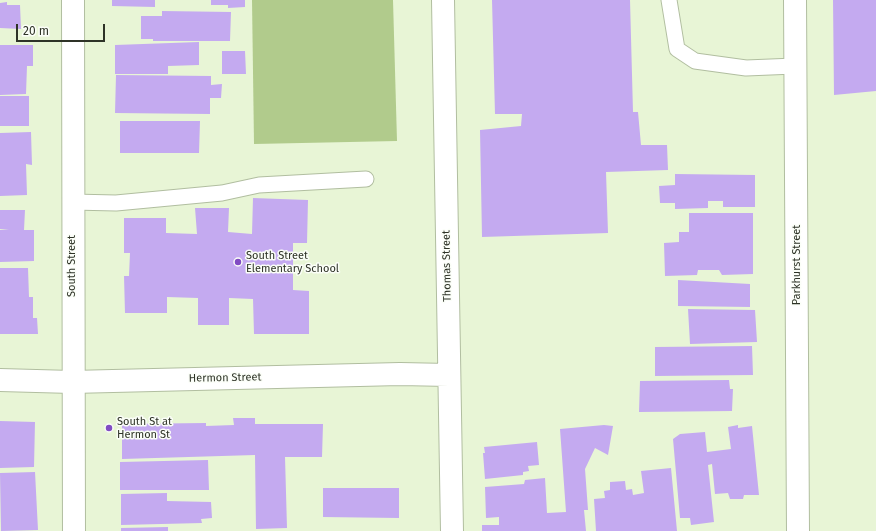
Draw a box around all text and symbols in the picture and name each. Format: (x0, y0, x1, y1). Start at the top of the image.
scale bar (18, 16, 107, 42)
text: 20 m (23, 24, 49, 38)
street label: Parkhurst Street (790, 225, 804, 305)
street label: Thomas Street (440, 230, 454, 302)
street label: South Street (65, 235, 79, 297)
place label: South Street Elementary School (246, 249, 339, 275)
marker: South Street Elementary School (233, 257, 243, 267)
street label: Hermon Street (189, 371, 261, 385)
place label: South St at Hermon St (117, 415, 172, 441)
marker: South St at Hermon St (104, 423, 114, 433)

